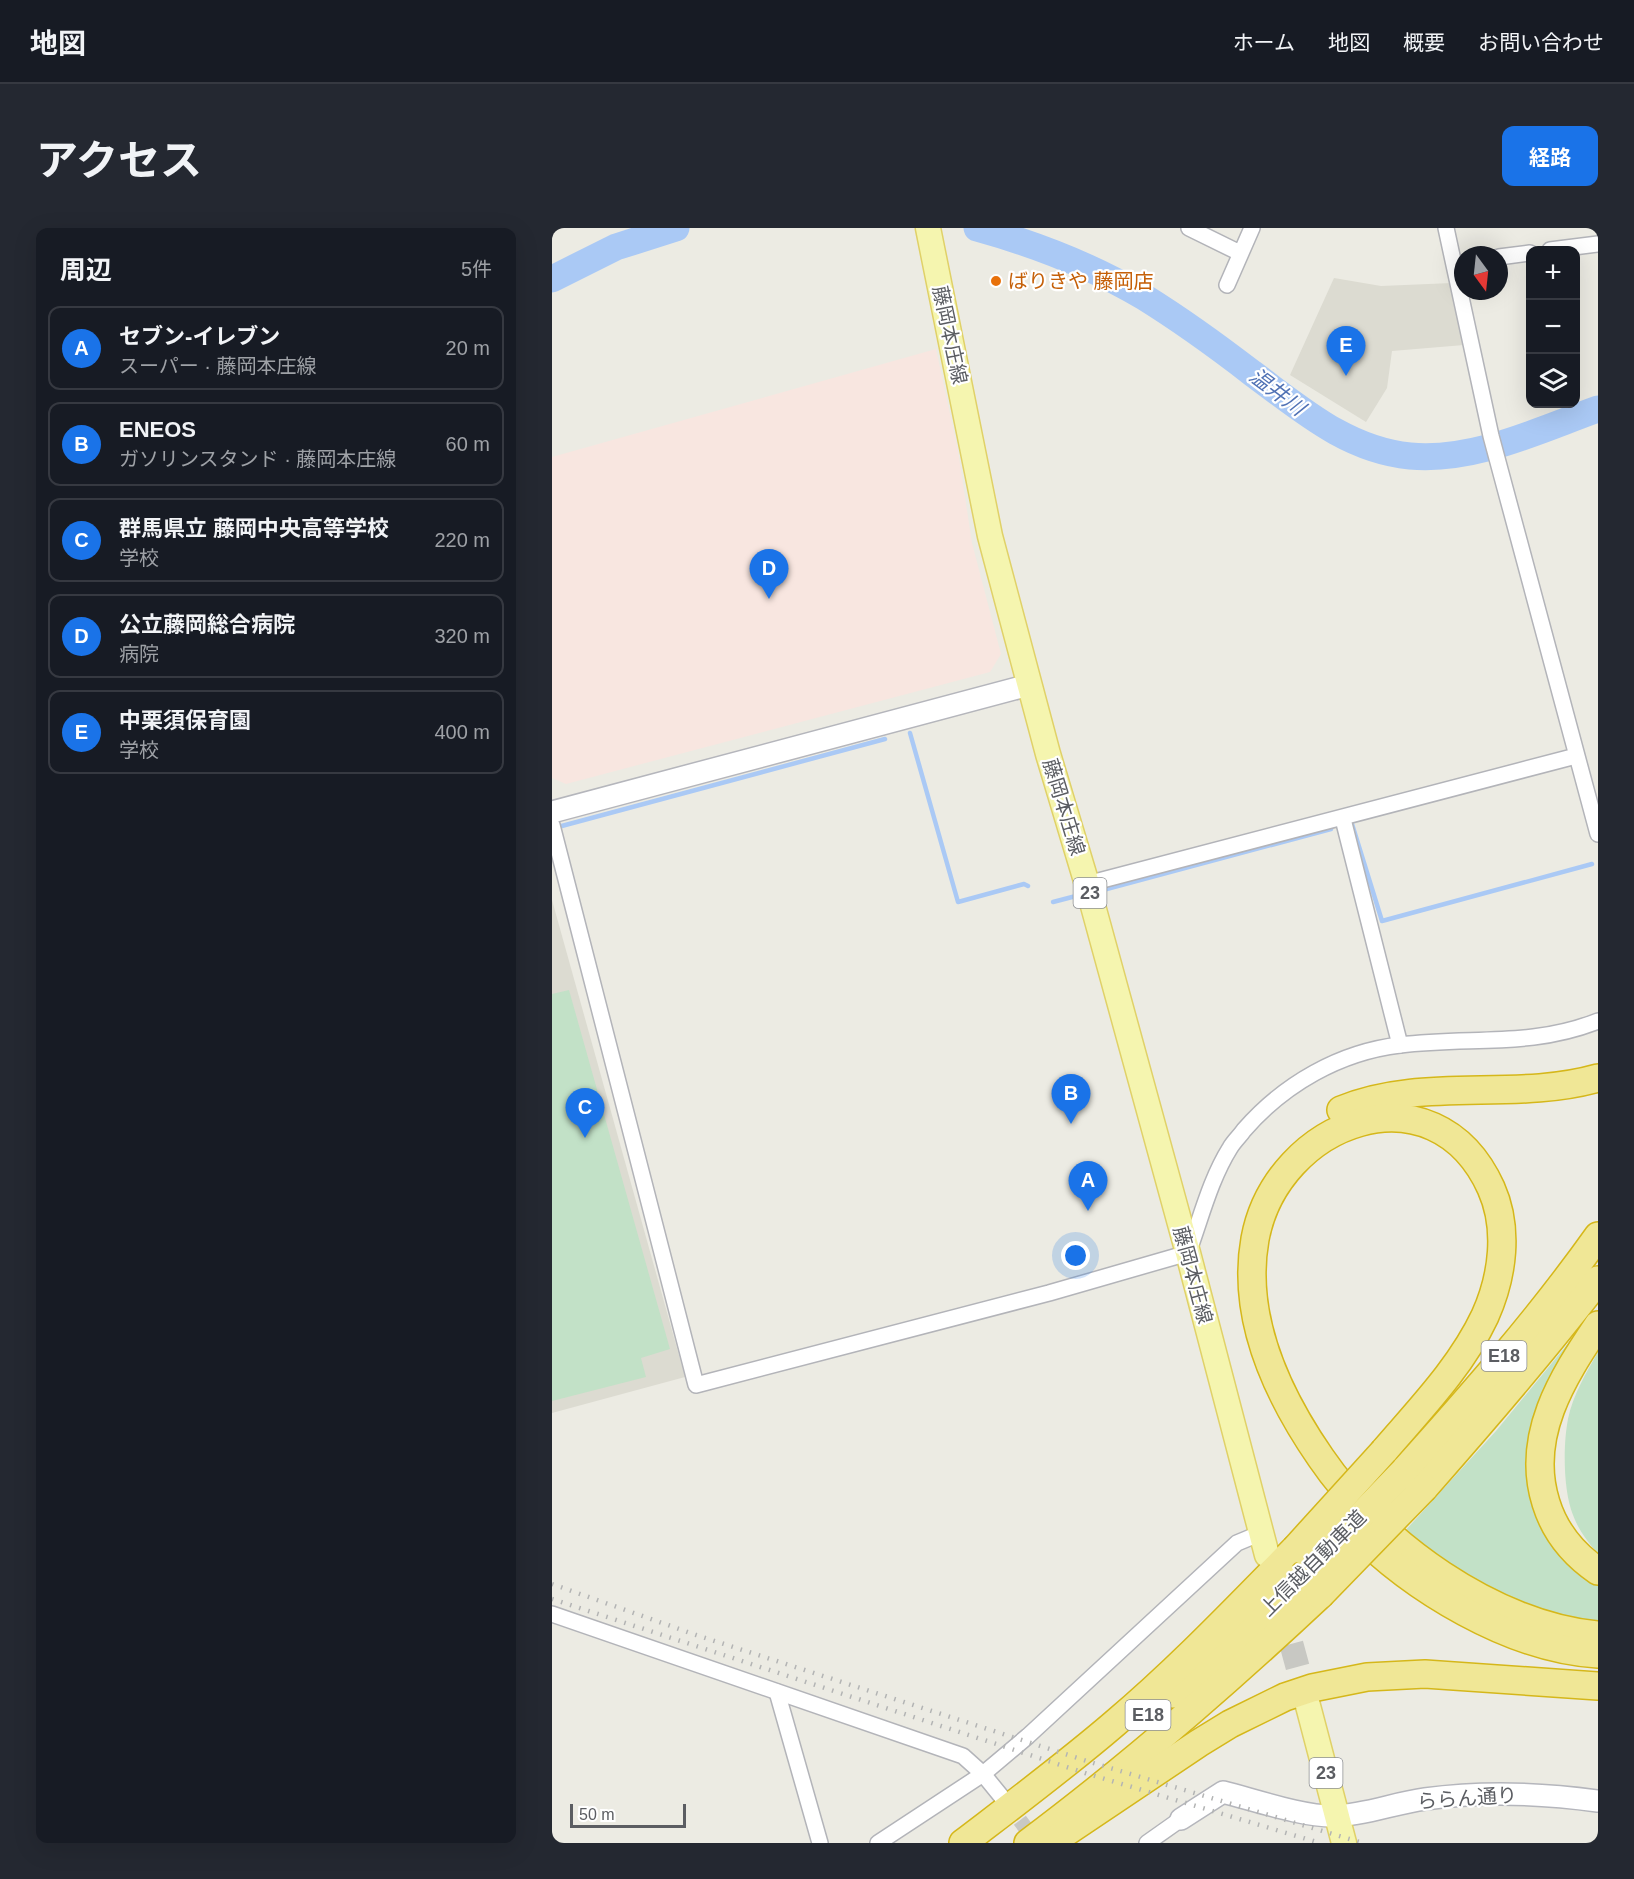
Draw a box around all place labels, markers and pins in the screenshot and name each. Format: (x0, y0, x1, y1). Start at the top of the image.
place label: ばりきや 藤岡店 (1008, 270, 1154, 292)
marker: ばりきや 藤岡店 (989, 274, 1003, 288)
pin: E (1326, 326, 1366, 376)
pin: D (750, 550, 788, 599)
pin: B (1052, 1074, 1090, 1124)
pin: C (566, 1088, 604, 1138)
pin: A (1068, 1162, 1108, 1211)

